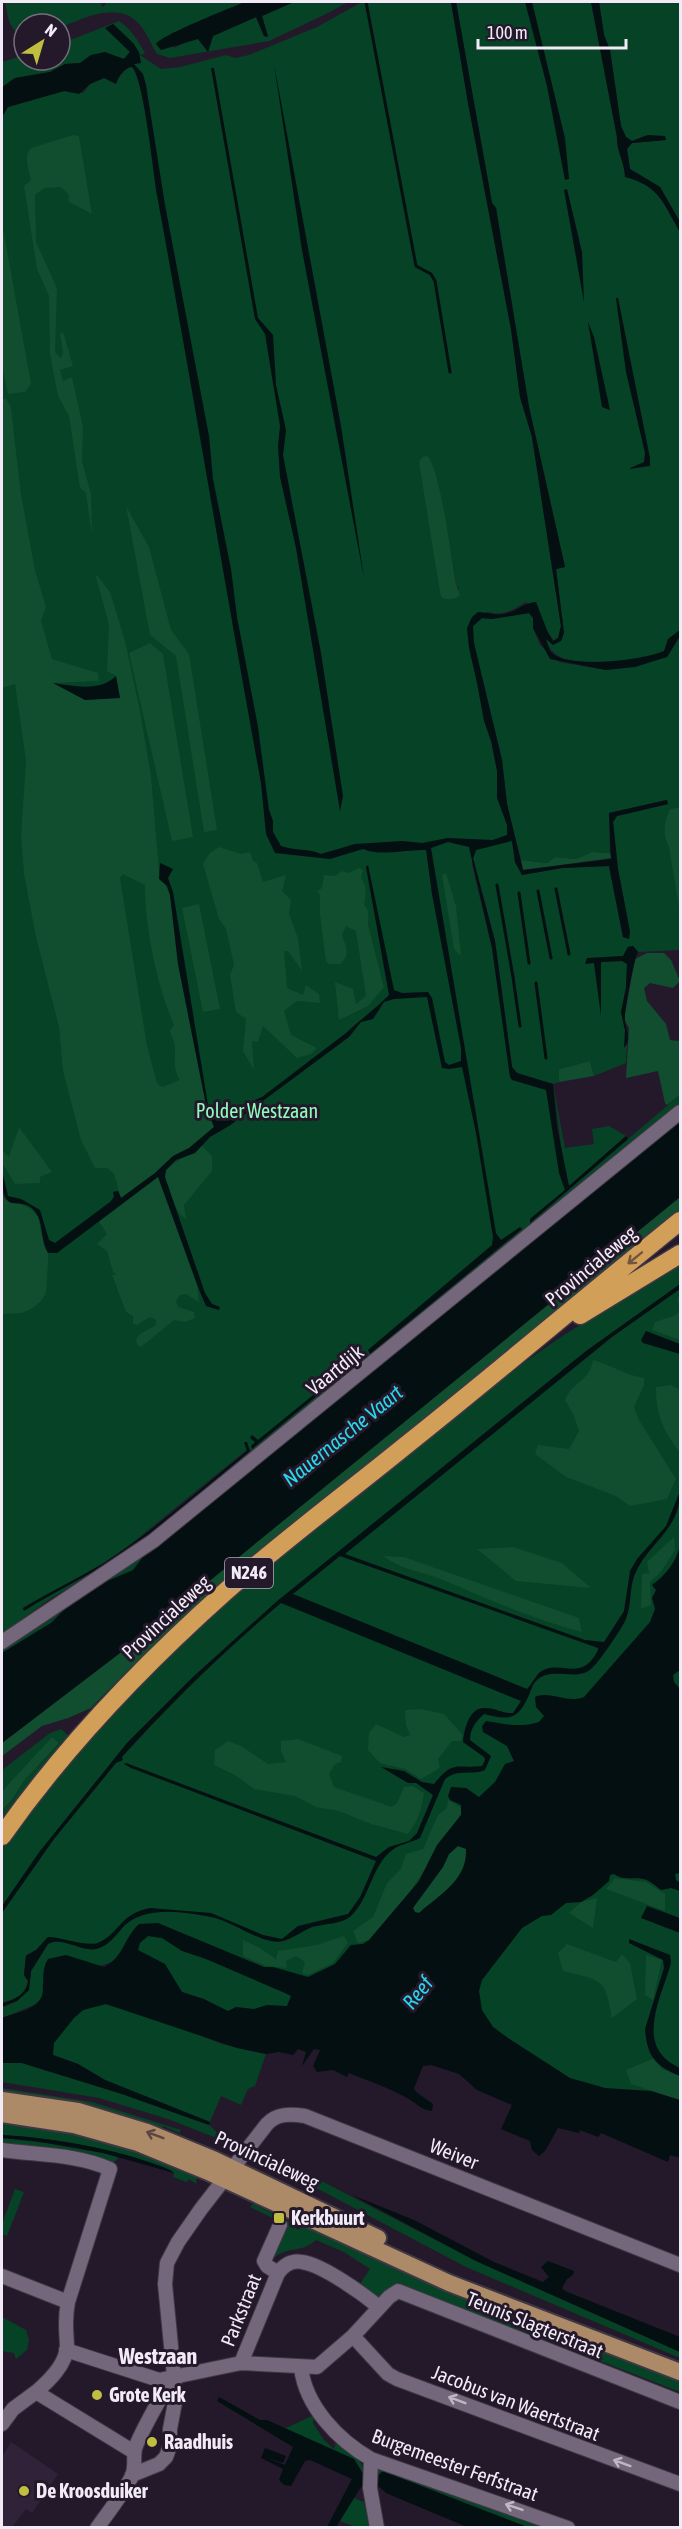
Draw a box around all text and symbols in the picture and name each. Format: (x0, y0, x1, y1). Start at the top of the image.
north arrow (12, 12, 72, 72)
scale bar (478, 12, 626, 50)
text: N (42, 20, 60, 40)
text: 100 m (487, 22, 528, 43)
park label: Polder Westzaan (196, 1099, 318, 1122)
street label: Provincialeweg (540, 1221, 641, 1310)
one-way arrow (627, 1251, 643, 1264)
street label: Vaartdijk (302, 1340, 368, 1399)
water label: Nauernasche Vaart (278, 1380, 407, 1491)
road number: N246 (225, 1558, 273, 1588)
street label: Provincialeweg (117, 1570, 215, 1663)
water label: Reef (397, 1970, 438, 2014)
street label: Provincialeweg (212, 2125, 323, 2194)
one-way arrow (147, 2129, 165, 2140)
street label: Weiver (426, 2133, 483, 2174)
place label: Kerkbuurt (291, 2206, 365, 2229)
marker: Kerkbuurt (272, 2211, 286, 2225)
street label: Parkstraat (216, 2270, 266, 2349)
street label: Teunis Slagterstraat (464, 2287, 607, 2362)
district label: Westzaan (118, 2343, 197, 2369)
street label: Jacobus van Waertstraat (429, 2360, 603, 2445)
place label: Grote Kerk (109, 2383, 186, 2406)
marker: Grote Kerk (90, 2388, 104, 2402)
one-way arrow (448, 2394, 467, 2405)
street label: Burgemeester Ferfstraat (369, 2424, 542, 2505)
place label: Raadhuis (164, 2430, 233, 2453)
marker: Raadhuis (145, 2435, 159, 2449)
one-way arrow (613, 2456, 631, 2467)
place label: De Kroosduiker (36, 2479, 149, 2502)
marker: De Kroosduiker (17, 2484, 31, 2498)
one-way arrow (505, 2501, 523, 2512)

